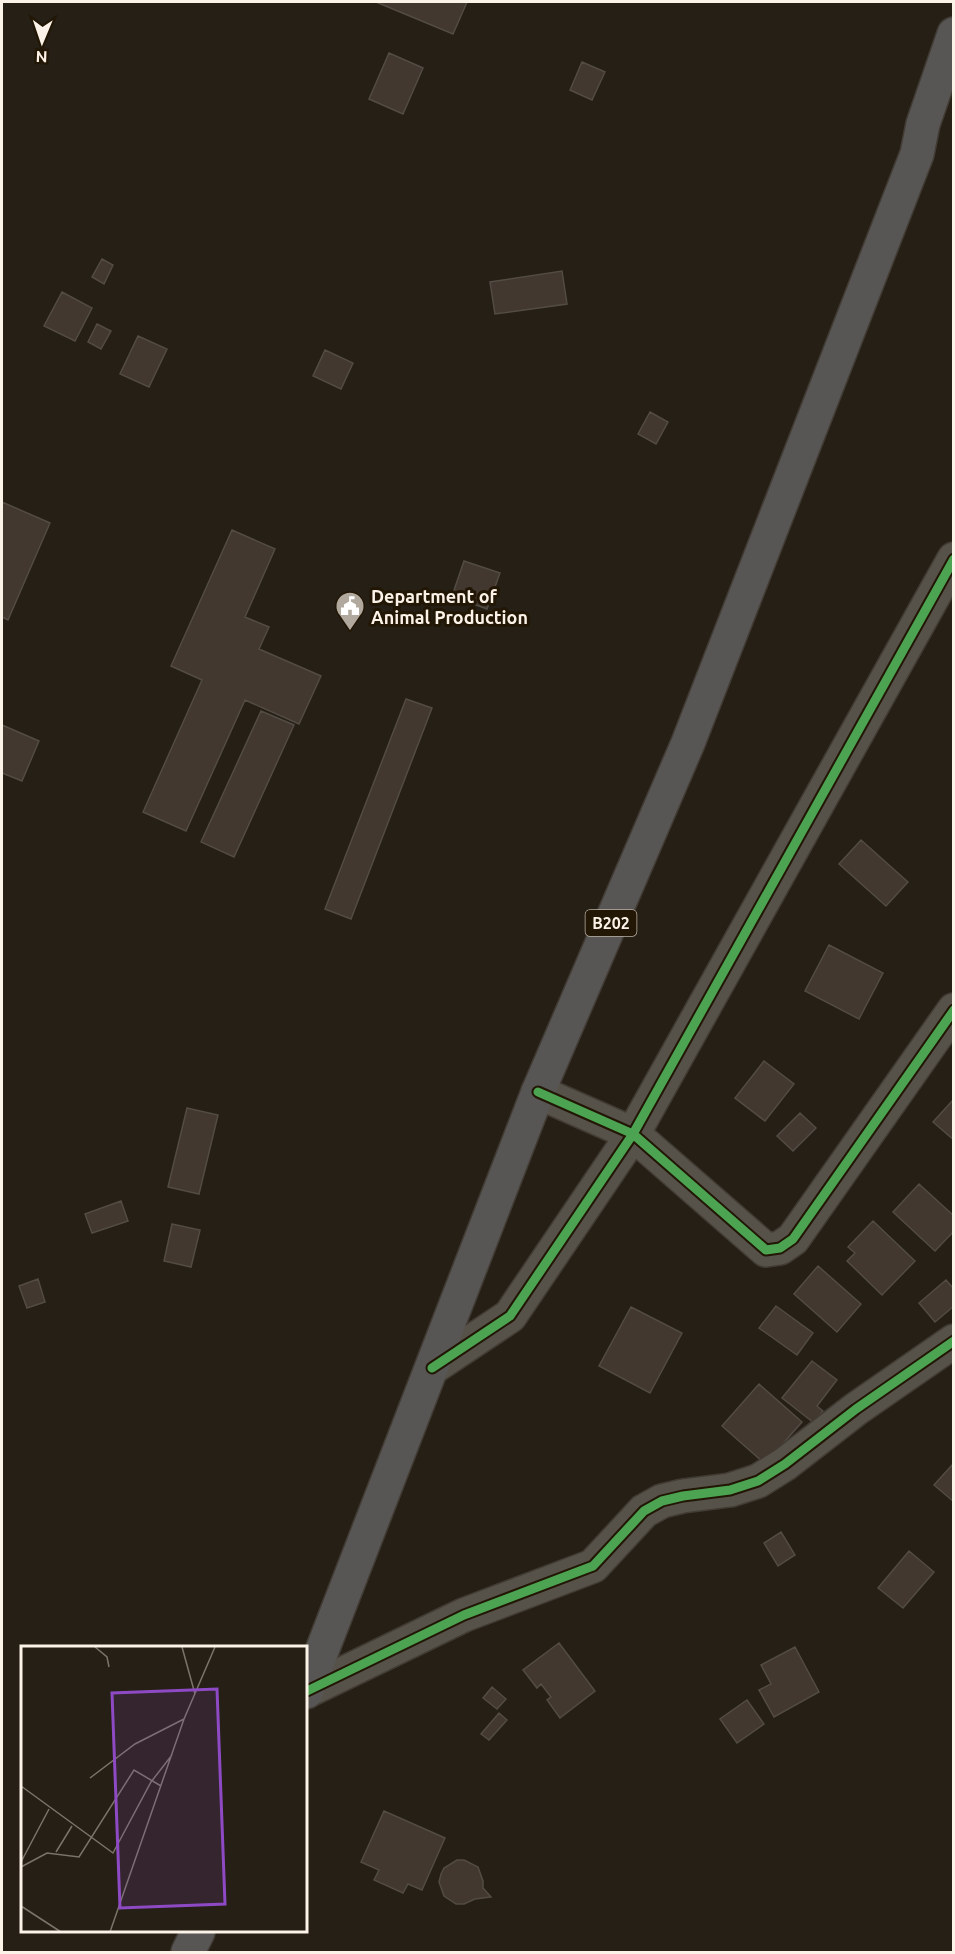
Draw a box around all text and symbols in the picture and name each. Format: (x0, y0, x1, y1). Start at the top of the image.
north arrow (12, 12, 72, 72)
text: N (35, 48, 48, 66)
place label: Department of Animal Production (371, 586, 528, 627)
public building icon: Department of Animal Production (334, 590, 366, 632)
road number: B202 (586, 910, 636, 936)
inset map (21, 1646, 308, 1933)

